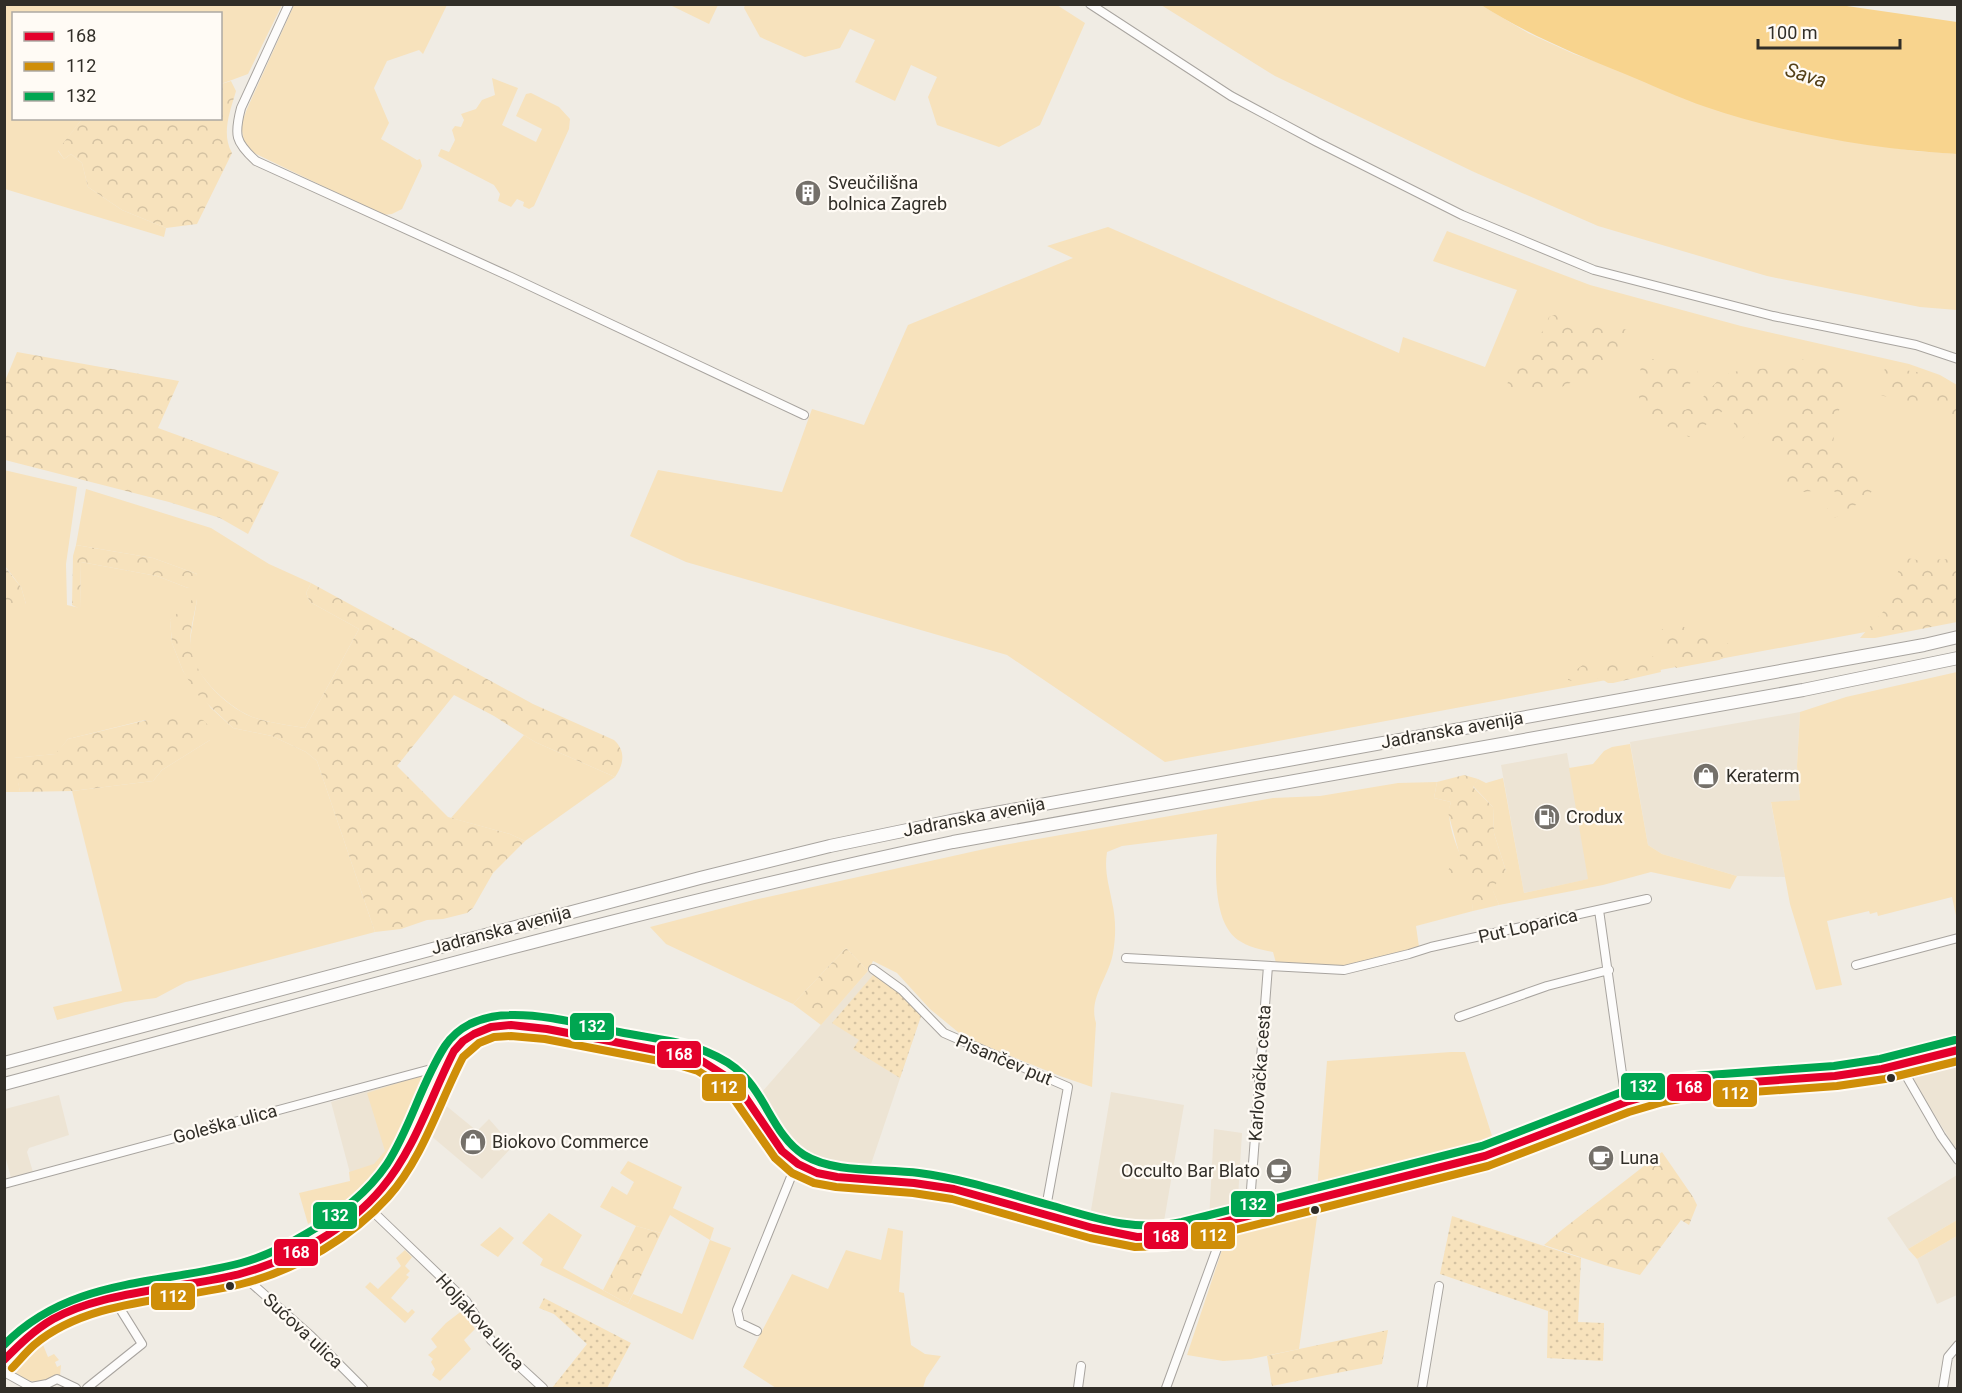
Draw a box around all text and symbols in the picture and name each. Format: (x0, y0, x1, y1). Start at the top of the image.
legend (12, 12, 222, 120)
scale bar (1758, 12, 1900, 50)
text: 100 m (1767, 22, 1818, 43)
text: 168 (66, 25, 96, 46)
text: 112 (66, 55, 96, 76)
water label: Sava (1782, 57, 1830, 93)
text: 132 (66, 85, 96, 106)
place label: Sveučilišna bolnica Zagreb (828, 172, 947, 214)
building icon: Sveučilišna bolnica Zagreb (793, 178, 823, 208)
street label: Jadranska avenija (1379, 707, 1525, 752)
shop icon: Keraterm (1691, 761, 1721, 791)
place label: Keraterm (1726, 765, 1799, 786)
street label: Jadranska avenija (901, 792, 1047, 841)
fuel station icon: Crodux (1532, 802, 1562, 832)
place label: Crodux (1566, 806, 1623, 827)
street label: Jadranska avenija (428, 901, 573, 958)
street label: Put Loparica (1476, 904, 1580, 947)
street label: Karlovačka cesta (1244, 1004, 1275, 1142)
line badge: 132 (569, 1012, 615, 1041)
text: 132 (578, 1017, 606, 1036)
street label: Pisančev put (953, 1030, 1056, 1089)
line badge: 168 (656, 1040, 702, 1069)
text: 168 (665, 1045, 693, 1064)
line badge: 132 (1620, 1072, 1666, 1101)
unlabelled marker (1885, 1072, 1897, 1084)
line badge: 112 (701, 1073, 747, 1102)
line badge: 168 (1666, 1073, 1712, 1102)
text: 132 (1629, 1077, 1657, 1096)
text: 112 (710, 1078, 738, 1097)
text: 168 (1675, 1078, 1703, 1097)
line badge: 112 (1712, 1079, 1758, 1108)
text: 112 (1721, 1084, 1749, 1103)
street label: Goleška ulica (170, 1100, 279, 1148)
shop icon: Biokovo Commerce (458, 1127, 488, 1157)
place label: Biokovo Commerce (492, 1131, 648, 1152)
cafe icon: Luna (1586, 1143, 1616, 1173)
place label: Luna (1620, 1147, 1659, 1168)
cafe icon: Occulto Bar Blato (1264, 1156, 1294, 1186)
place label: Occulto Bar Blato (1121, 1160, 1260, 1181)
line badge: 132 (1230, 1190, 1276, 1218)
text: 132 (1239, 1195, 1267, 1214)
line badge: 132 (312, 1201, 358, 1230)
unlabelled marker (1309, 1204, 1321, 1216)
text: 132 (321, 1206, 349, 1225)
line badge: 168 (1143, 1221, 1189, 1250)
line badge: 112 (1190, 1221, 1236, 1250)
text: 112 (1199, 1226, 1227, 1245)
text: 168 (1152, 1227, 1180, 1246)
line badge: 168 (273, 1238, 319, 1267)
text: 168 (282, 1243, 310, 1262)
street label: Holjakova ulica (432, 1269, 529, 1374)
unlabelled marker (224, 1280, 236, 1292)
line badge: 112 (150, 1282, 196, 1311)
text: 112 (159, 1287, 187, 1306)
street label: Sućova ulica (259, 1289, 347, 1373)

